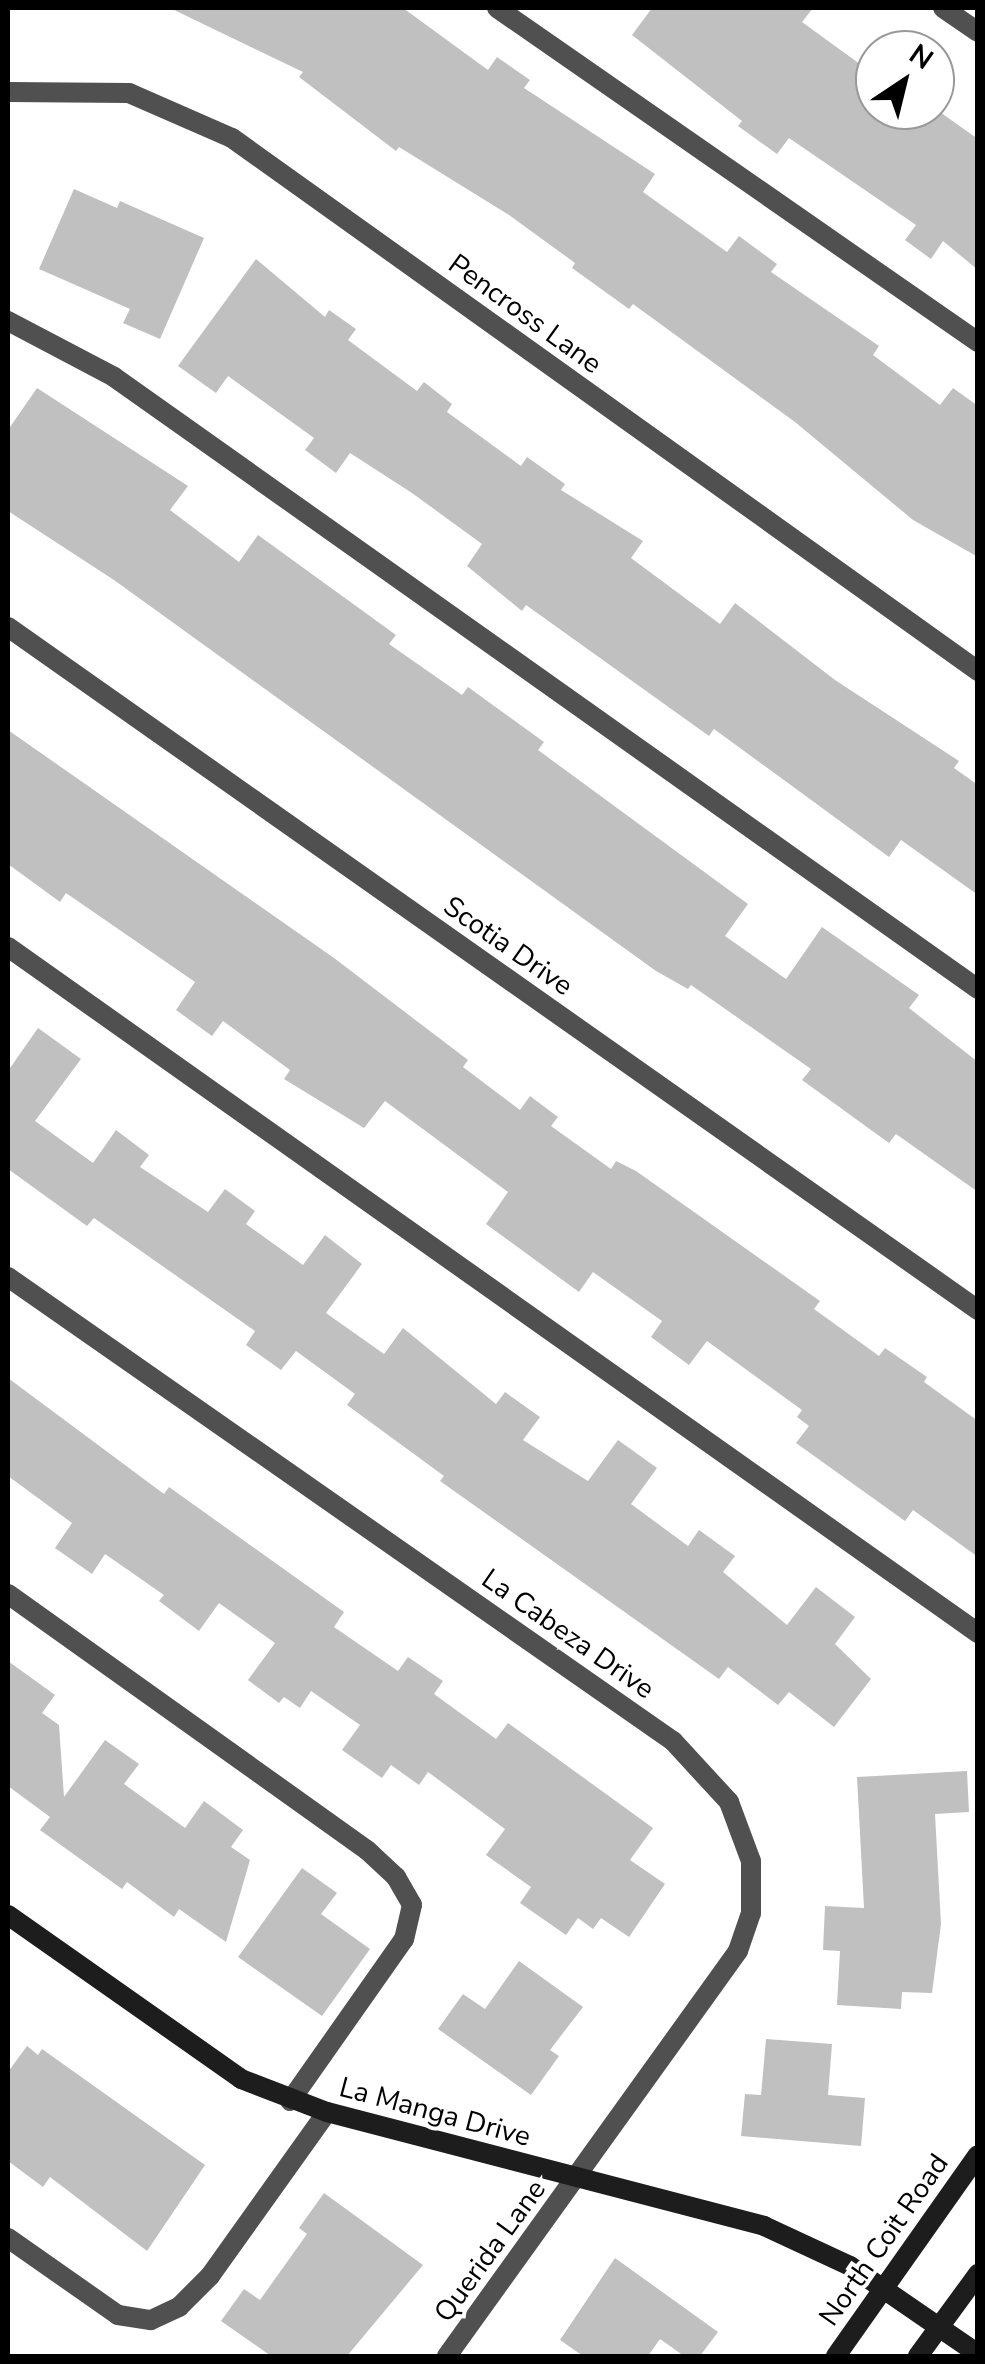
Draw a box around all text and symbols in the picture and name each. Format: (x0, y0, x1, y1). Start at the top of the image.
north arrow (855, 30, 955, 130)
text: N (902, 35, 941, 79)
street label: Pencross Lane (442, 247, 608, 381)
street label: Scotia Drive (437, 889, 579, 1003)
street label: La Cabeza Drive (475, 1562, 661, 1706)
street label: La Manga Drive (336, 2070, 534, 2154)
street label: North Coit Road (812, 2148, 956, 2332)
street label: Querida Lane (427, 2173, 553, 2329)

